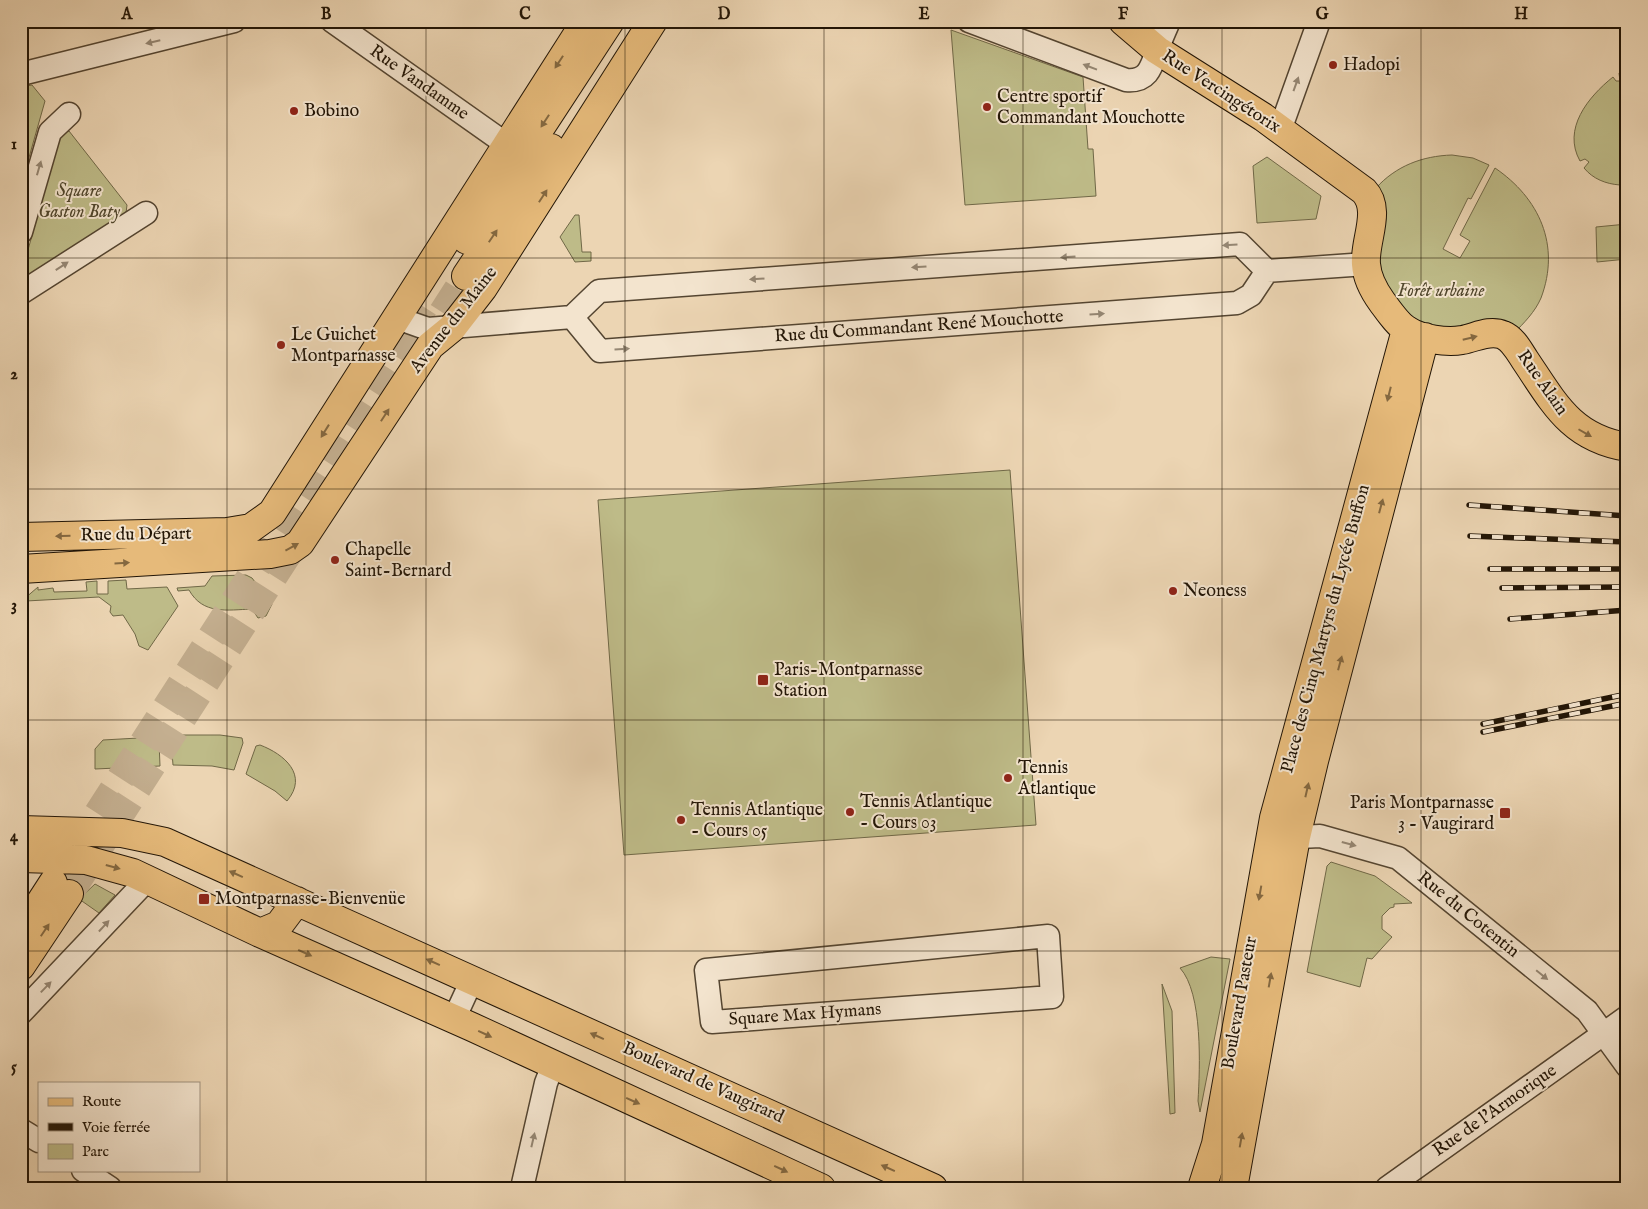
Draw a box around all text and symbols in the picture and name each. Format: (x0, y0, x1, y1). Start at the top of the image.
text: A (121, 5, 134, 25)
text: B (321, 5, 332, 25)
text: C (519, 5, 531, 25)
text: D (718, 5, 731, 25)
text: E (918, 5, 930, 25)
text: F (1118, 5, 1129, 25)
text: G (1316, 5, 1329, 25)
text: H (1514, 5, 1528, 25)
one-way arrow (145, 38, 160, 46)
street label: Rue Vandamme (365, 40, 473, 126)
street label: Rue Vercingétorix (1157, 45, 1285, 139)
place label: Hadopi (1343, 54, 1400, 77)
one-way arrow (554, 55, 564, 69)
marker: Hadopi (1327, 59, 1339, 71)
one-way arrow (1083, 63, 1098, 70)
one-way arrow (1292, 76, 1300, 91)
place label: Centre sportif Commandant Mouchotte (997, 86, 1185, 130)
place label: Bobino (304, 100, 360, 123)
marker: Centre sportif Commandant Mouchotte (981, 101, 993, 113)
marker: Bobino (288, 105, 300, 117)
one-way arrow (541, 114, 550, 127)
text: 1 (11, 135, 17, 155)
one-way arrow (36, 161, 44, 176)
park label: Square Gaston Baty (38, 180, 120, 224)
one-way arrow (538, 190, 547, 203)
one-way arrow (488, 229, 498, 242)
one-way arrow (1222, 241, 1238, 249)
one-way arrow (1059, 253, 1075, 261)
one-way arrow (56, 262, 69, 271)
street label: Avenue du Maine (405, 262, 503, 379)
one-way arrow (911, 264, 927, 272)
one-way arrow (749, 276, 765, 284)
park label: Forêt urbaine (1398, 280, 1484, 303)
street label: Rue du Commandant René Mouchotte (774, 305, 1064, 349)
one-way arrow (1089, 309, 1105, 317)
place label: Le Guichet Montparnasse (291, 324, 396, 368)
one-way arrow (1462, 334, 1477, 342)
marker: Le Guichet Montparnasse (275, 339, 287, 351)
one-way arrow (615, 345, 631, 353)
street label: Rue Alain (1511, 346, 1573, 420)
text: 2 (10, 365, 18, 385)
one-way arrow (1385, 386, 1393, 401)
one-way arrow (380, 408, 389, 422)
one-way arrow (320, 425, 329, 438)
one-way arrow (1578, 429, 1592, 437)
street label: Place des Cinq Martyrs du Lycée Buffon (1276, 482, 1376, 776)
one-way arrow (1378, 498, 1386, 513)
street label: Rue du Départ (80, 523, 192, 547)
one-way arrow (55, 533, 71, 541)
place label: Chapelle Saint-Bernard (345, 539, 452, 583)
one-way arrow (284, 543, 299, 551)
marker: Chapelle Saint-Bernard (329, 554, 341, 566)
one-way arrow (115, 558, 131, 566)
place label: Neoness (1183, 580, 1247, 603)
marker: Neoness (1167, 585, 1179, 597)
text: 3 (11, 596, 17, 616)
one-way arrow (1336, 656, 1344, 671)
place label: Paris-Montparnasse Station (774, 659, 923, 703)
marker: Paris-Montparnasse Station (756, 673, 770, 687)
place label: Tennis Atlantique (1017, 757, 1096, 801)
marker: Tennis Atlantique (1002, 772, 1014, 784)
one-way arrow (1303, 783, 1311, 798)
place label: Tennis Atlantique - Cours 03 (860, 791, 992, 835)
place label: Paris Montparnasse 3 - Vaugirard (1350, 792, 1494, 836)
place label: Tennis Atlantique - Cours 05 (691, 799, 823, 843)
marker: Tennis Atlantique - Cours 03 (844, 806, 856, 818)
marker: Paris Montparnasse 3 - Vaugirard (1498, 806, 1512, 820)
marker: Tennis Atlantique - Cours 05 (675, 814, 687, 826)
text: 4 (10, 827, 19, 847)
one-way arrow (1342, 840, 1357, 848)
one-way arrow (105, 863, 120, 871)
street label: Rue du Cotentin (1412, 867, 1524, 964)
one-way arrow (229, 869, 243, 877)
one-way arrow (1256, 886, 1264, 902)
place label: Montparnasse-Bienvenüe (215, 888, 405, 911)
marker: Montparnasse-Bienvenüe (197, 892, 211, 906)
one-way arrow (98, 921, 110, 933)
one-way arrow (40, 923, 50, 937)
street label: Boulevard Pasteur (1217, 934, 1263, 1071)
one-way arrow (298, 949, 312, 957)
one-way arrow (426, 957, 440, 965)
one-way arrow (1536, 970, 1549, 981)
one-way arrow (1267, 971, 1275, 987)
one-way arrow (40, 982, 52, 994)
street label: Square Max Hymans (728, 998, 882, 1032)
one-way arrow (478, 1030, 492, 1038)
one-way arrow (590, 1031, 604, 1039)
street label: Boulevard de Vaugirard (619, 1037, 788, 1129)
text: 5 (11, 1058, 17, 1078)
street label: Rue de l'Armorique (1429, 1060, 1561, 1162)
legend (38, 1082, 200, 1172)
text: Route (82, 1092, 121, 1111)
one-way arrow (626, 1098, 640, 1106)
text: Voie ferrée (81, 1118, 150, 1137)
one-way arrow (1238, 1131, 1246, 1147)
one-way arrow (529, 1133, 537, 1148)
text: Parc (82, 1142, 109, 1161)
one-way arrow (881, 1163, 895, 1171)
one-way arrow (774, 1166, 788, 1174)

